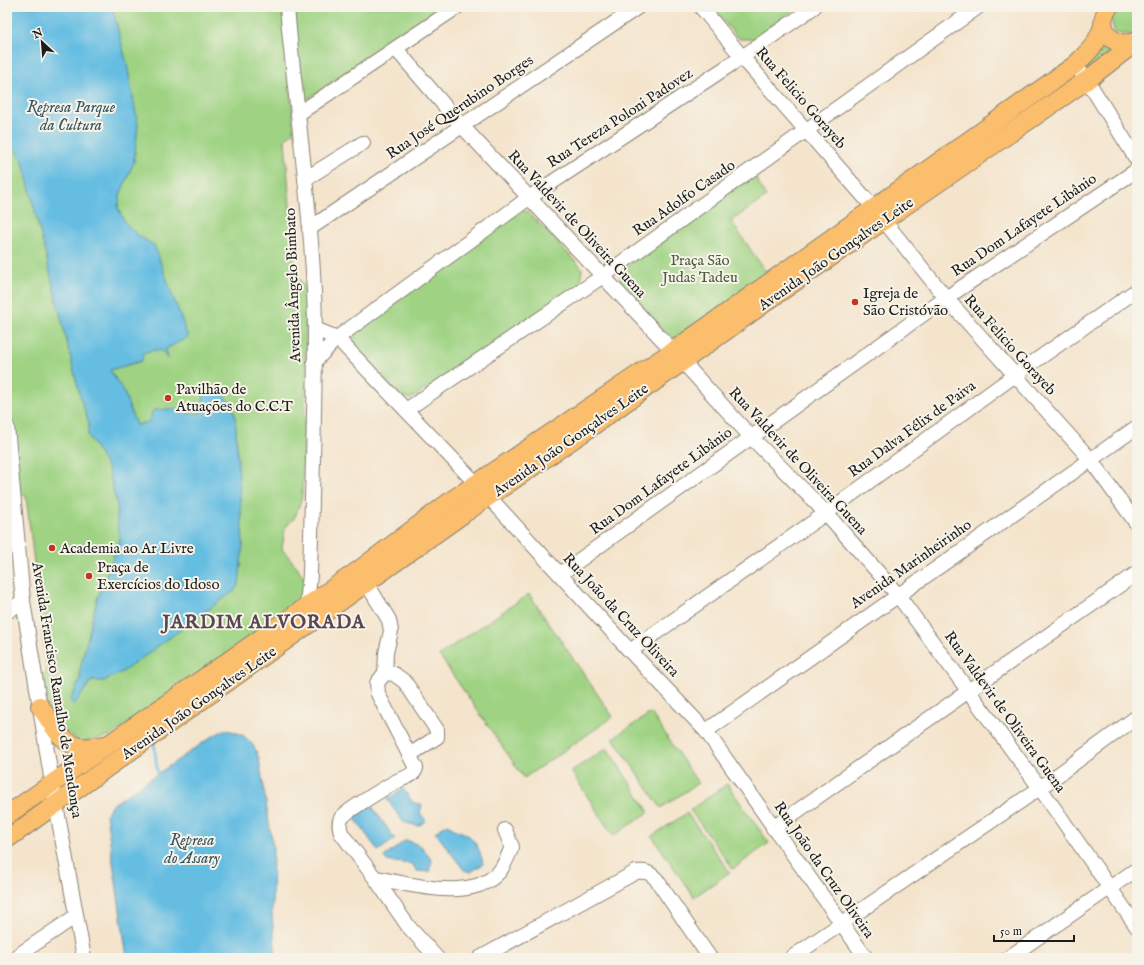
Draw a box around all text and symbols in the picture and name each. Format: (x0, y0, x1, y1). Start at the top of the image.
north arrow (22, 22, 62, 62)
text: N (30, 25, 46, 43)
street label: Rua Felicio Gorayeb (752, 43, 850, 153)
street label: Rua José Querubino Borges (383, 51, 537, 163)
street label: Rua Tereza Poloni Padovez (544, 64, 696, 172)
water label: Represa Parque da Cultura (27, 98, 116, 136)
street label: Rua Valdevir de Oliveira Guena (504, 146, 651, 302)
street label: Rua Adolfo Casado (629, 156, 739, 240)
street label: Rua Dom Lafayete Libânio (948, 169, 1100, 281)
street label: Avenida João Gonçalves Leite (754, 193, 917, 315)
street label: Avenida Ângelo Bimbato (281, 207, 305, 364)
park label: Praça São Judas Tadeu (660, 251, 738, 287)
place label: Igreja de São Cristóvão (863, 284, 948, 320)
street label: Rua Felicio Gorayeb (960, 291, 1060, 399)
marker: Igreja de São Cristóvão (850, 297, 860, 307)
street label: Rua Dalva Félix de Paiva (845, 376, 980, 482)
street label: Avenida João Gonçalves Leite (489, 379, 652, 501)
place label: Pavilhão de Atuações do C.C.T (175, 380, 293, 416)
street label: Rua Valdevir de Oliveira Guena (725, 383, 872, 539)
marker: Pavilhão de Atuações do C.C.T (163, 393, 173, 403)
street label: Rua Dom Lafayete Libânio (586, 423, 736, 539)
street label: Avenida Marinheirinho (846, 515, 975, 613)
place label: Academia ao Ar Livre (59, 539, 194, 558)
marker: Academia ao Ar Livre (47, 543, 57, 553)
street label: Rua João da Cruz Oliveira (559, 549, 684, 681)
place label: Praça de Exercícios do Idoso (97, 558, 219, 594)
street label: Avenida Francisco Ramalho de Mendonça (27, 560, 87, 820)
marker: Praça de Exercícios do Idoso (84, 571, 94, 581)
district label: JARDIM ALVORADA (159, 611, 366, 635)
street label: Rua Valdevir de Oliveira Guena (940, 628, 1070, 797)
street label: Avenida João Gonçalves Leite (117, 642, 280, 764)
street label: Rua João da Cruz Oliveira (770, 798, 879, 942)
water label: Represa do Assary (163, 831, 221, 869)
scale bar (994, 917, 1074, 943)
text: 50 m (1000, 924, 1022, 939)

